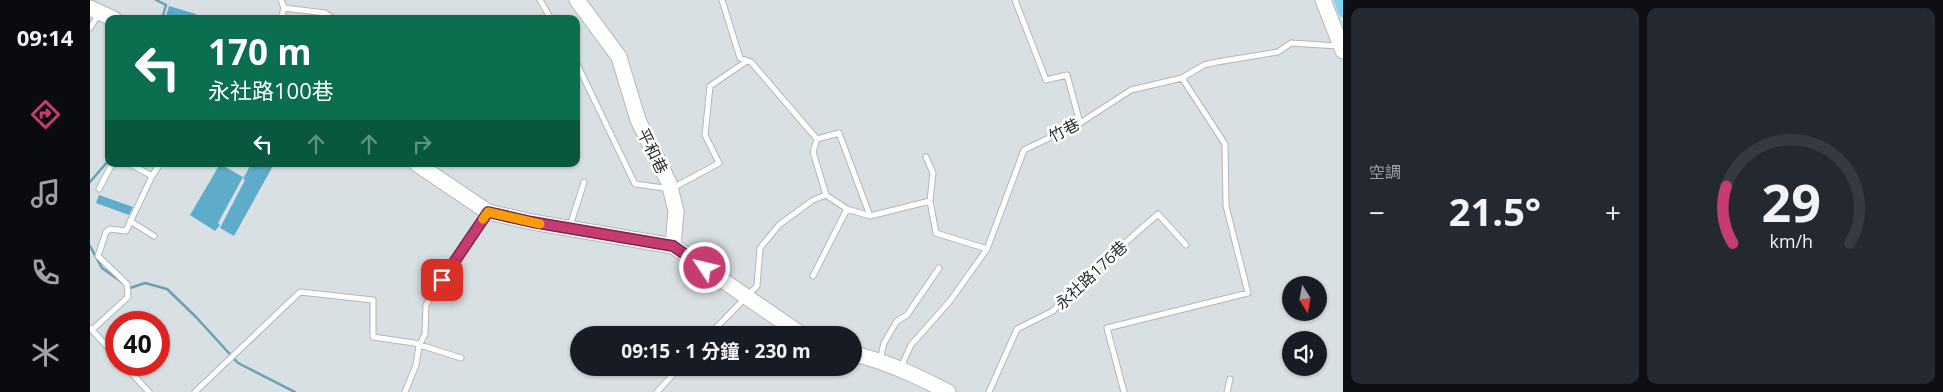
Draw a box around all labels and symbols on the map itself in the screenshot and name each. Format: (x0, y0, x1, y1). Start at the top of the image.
street label: 竹巷 (1045, 113, 1083, 147)
street label: 平和巷 (633, 125, 673, 177)
street label: 永社路176巷 (1050, 236, 1132, 314)
position arrow (678, 241, 730, 293)
pin (421, 259, 463, 301)
north arrow (1282, 276, 1328, 321)
speed limit sign: 40 (105, 311, 170, 376)

